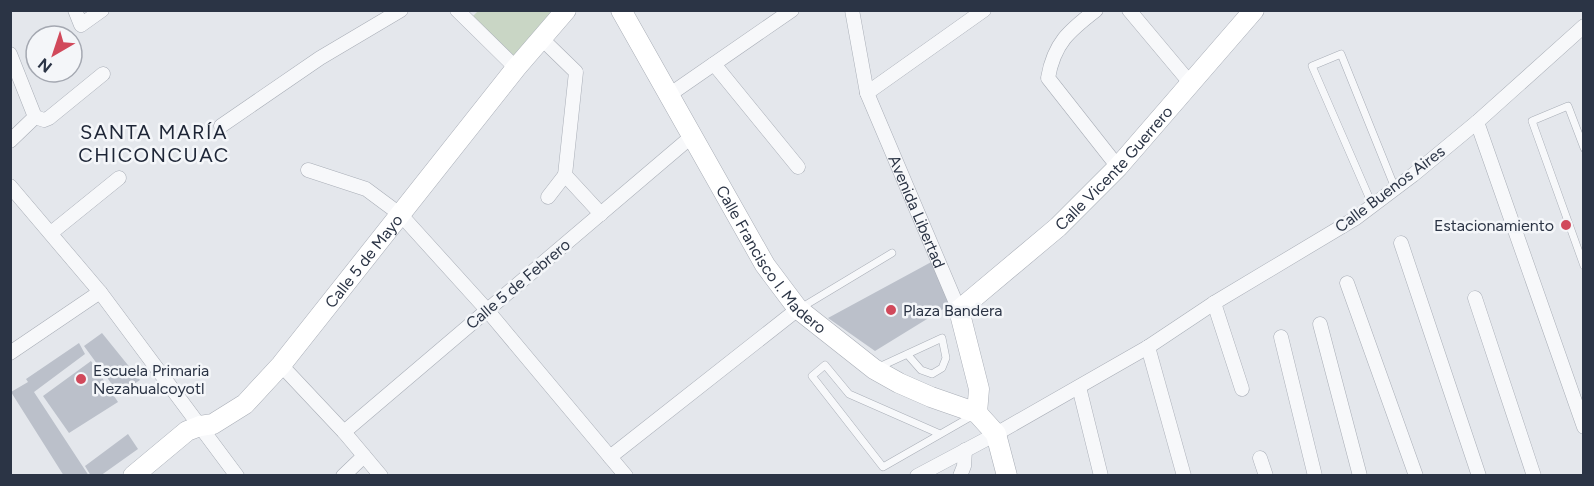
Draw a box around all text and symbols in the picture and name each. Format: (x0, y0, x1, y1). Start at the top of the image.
north arrow (24, 24, 84, 84)
text: N (34, 54, 56, 77)
street label: Calle Vicente Guerrero (1051, 102, 1176, 234)
district label: SANTA MARÍA CHICONCUAC (78, 120, 230, 167)
street label: Calle Buenos Aires (1331, 142, 1449, 236)
street label: Avenida Libertad (885, 152, 950, 271)
street label: Calle Francisco I. Madero (712, 182, 830, 337)
street label: Calle 5 de Mayo (321, 210, 406, 311)
place label: Estacionamiento (1434, 216, 1554, 235)
marker: Estacionamiento (1559, 218, 1573, 232)
street label: Calle 5 de Febrero (462, 235, 574, 333)
place label: Plaza Bandera (903, 301, 1002, 320)
marker: Plaza Bandera (884, 303, 898, 317)
place label: Escuela Primaria Nezahualcoyotl (93, 361, 209, 398)
marker: Escuela Primaria Nezahualcoyotl (74, 372, 88, 386)

